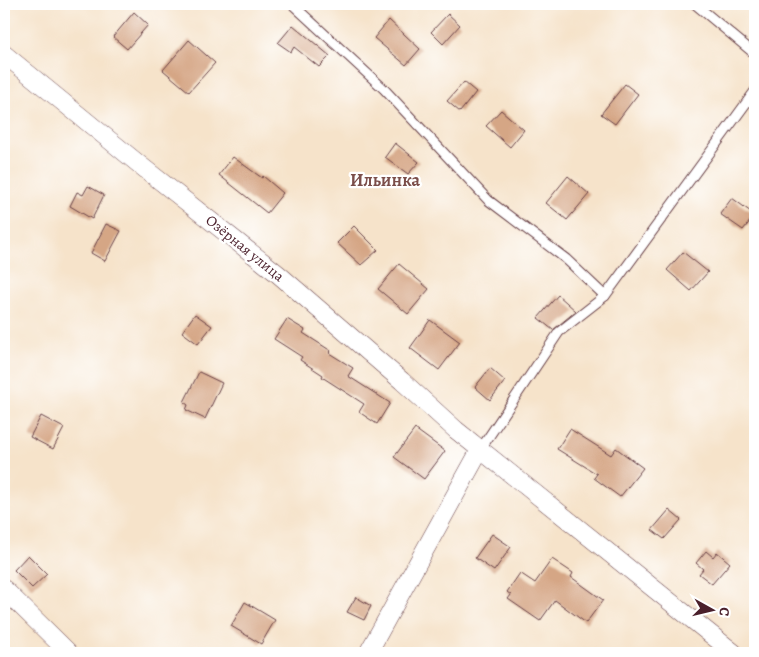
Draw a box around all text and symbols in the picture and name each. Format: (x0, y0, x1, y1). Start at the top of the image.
district label: Ильинка (350, 168, 421, 192)
street label: Озёрная улица (202, 210, 289, 286)
north arrow (686, 584, 736, 634)
text: С (714, 606, 734, 618)

